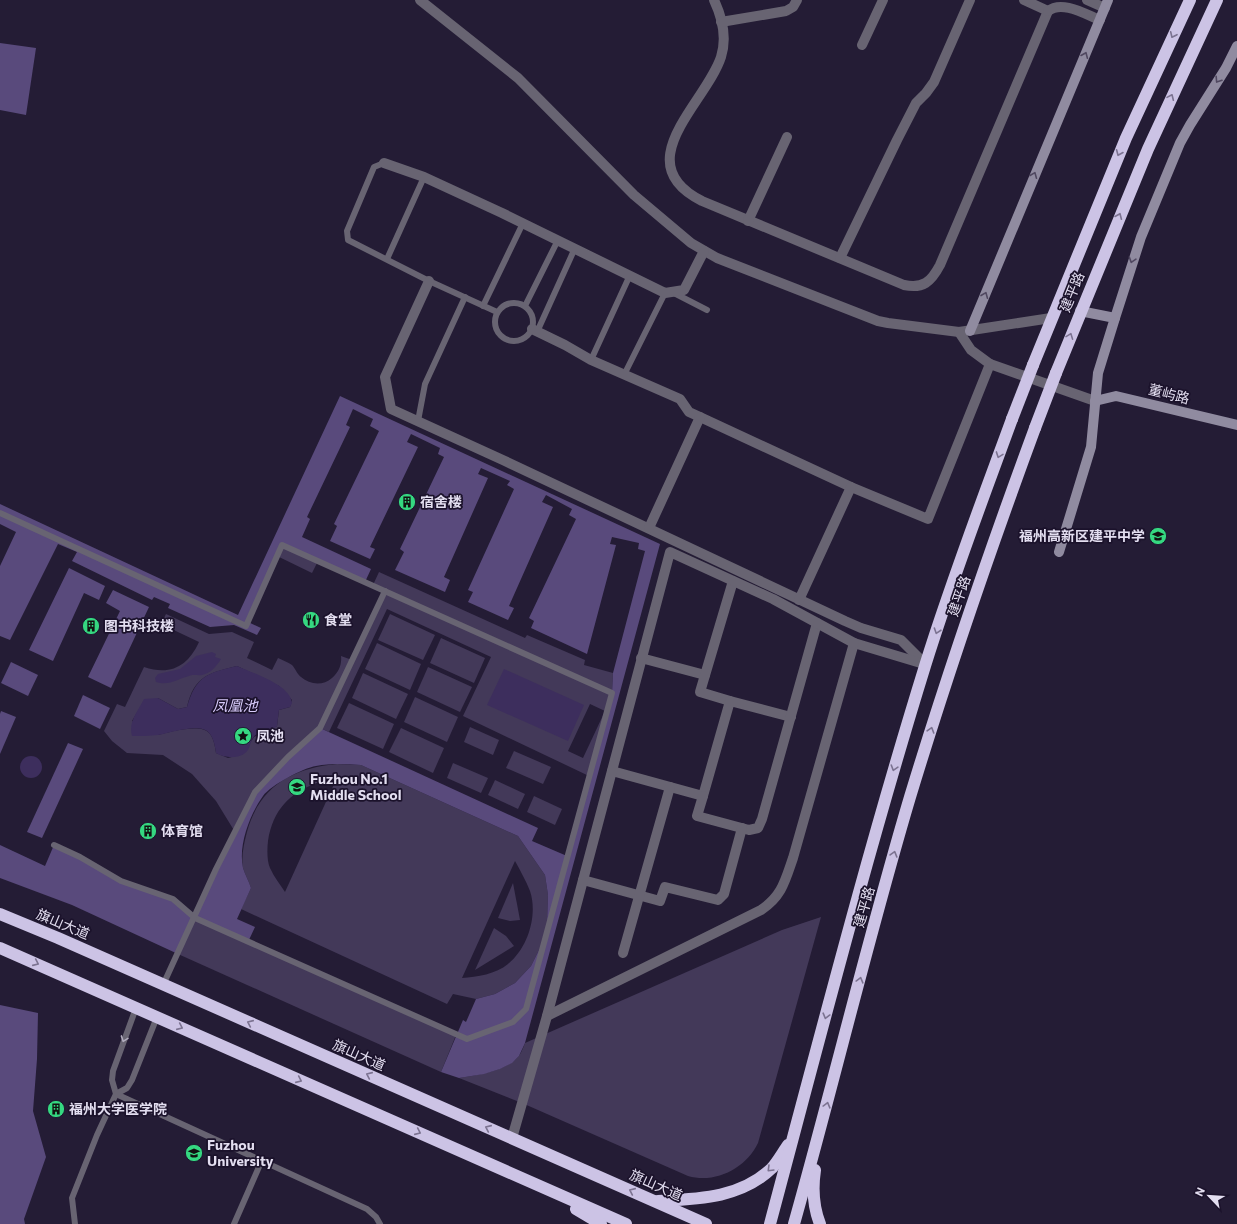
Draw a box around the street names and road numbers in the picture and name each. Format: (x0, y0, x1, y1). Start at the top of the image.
street label: 建平路 (1056, 269, 1087, 314)
street label: 董屿路 (1147, 380, 1192, 407)
street label: 建平路 (944, 573, 973, 618)
street label: 建平路 (850, 884, 877, 929)
street label: 旗山大道 (34, 905, 92, 942)
street label: 旗山大道 (330, 1035, 388, 1074)
street label: 旗山大道 (627, 1165, 685, 1204)

